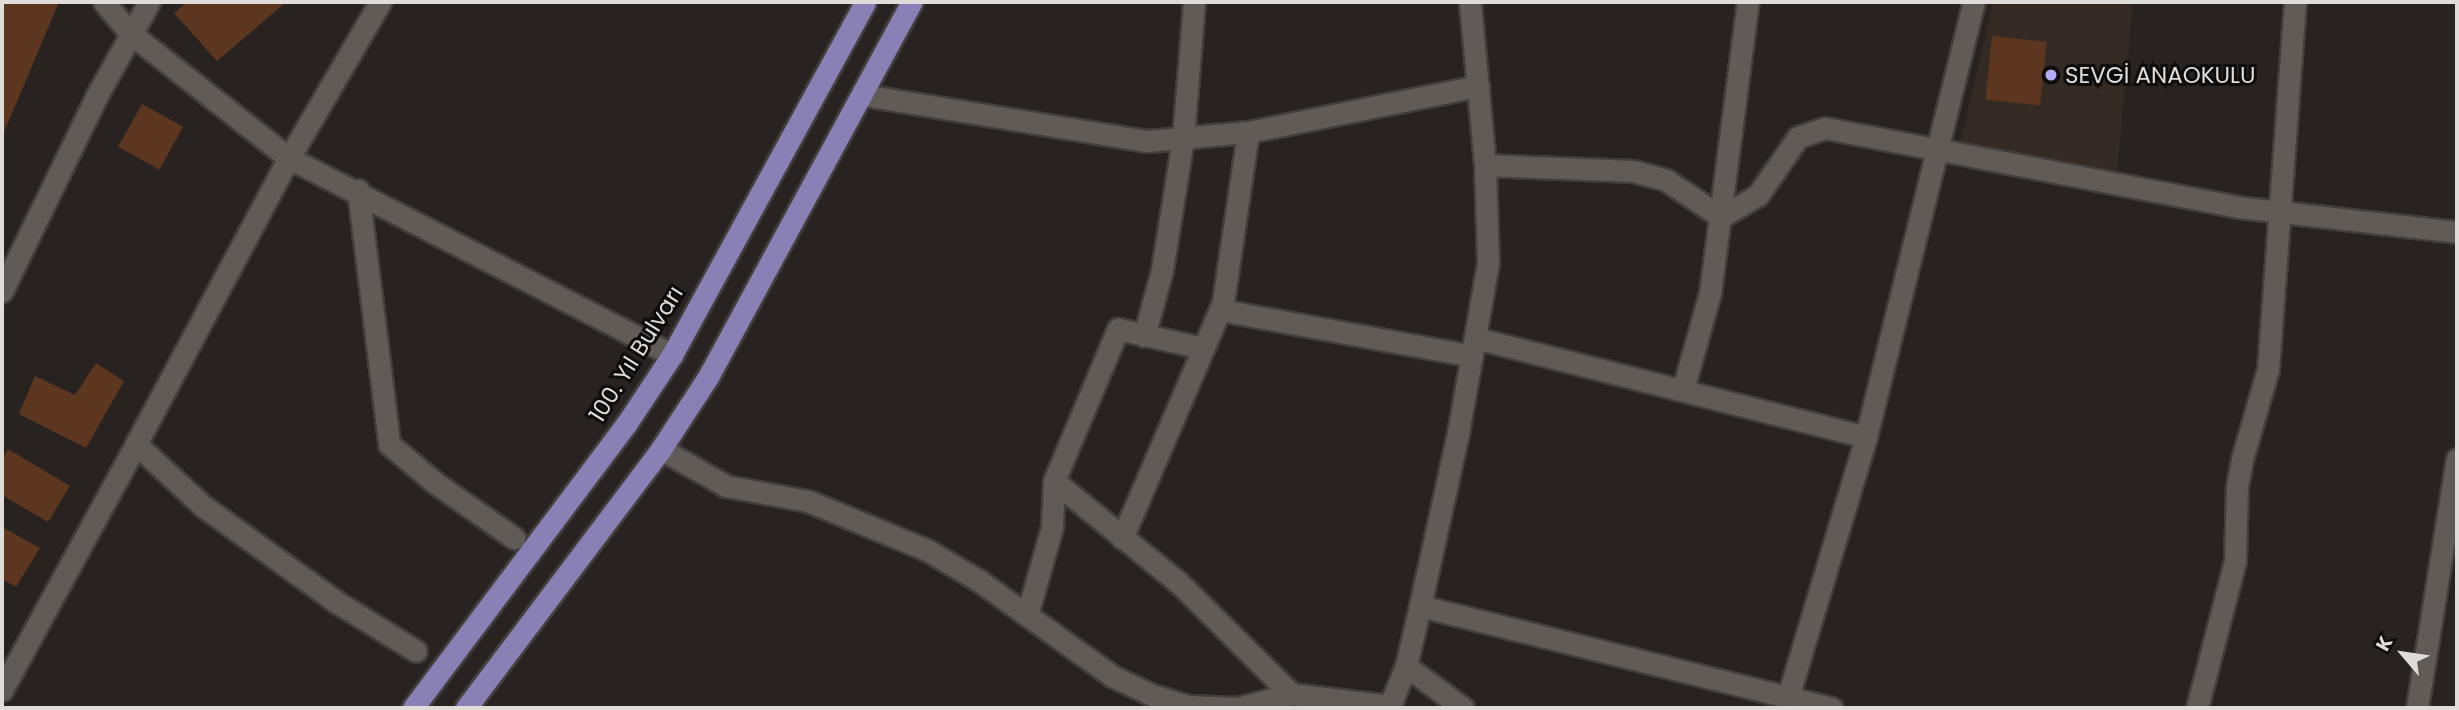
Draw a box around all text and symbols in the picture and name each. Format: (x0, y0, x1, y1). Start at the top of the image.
place label: SEVGİ ANAOKULU (2065, 61, 2256, 89)
marker: SEVGİ ANAOKULU (2043, 67, 2059, 83)
street label: 100. Yıl Bulvarı (583, 281, 689, 427)
north arrow (2368, 619, 2438, 689)
text: K (2369, 631, 2399, 656)

